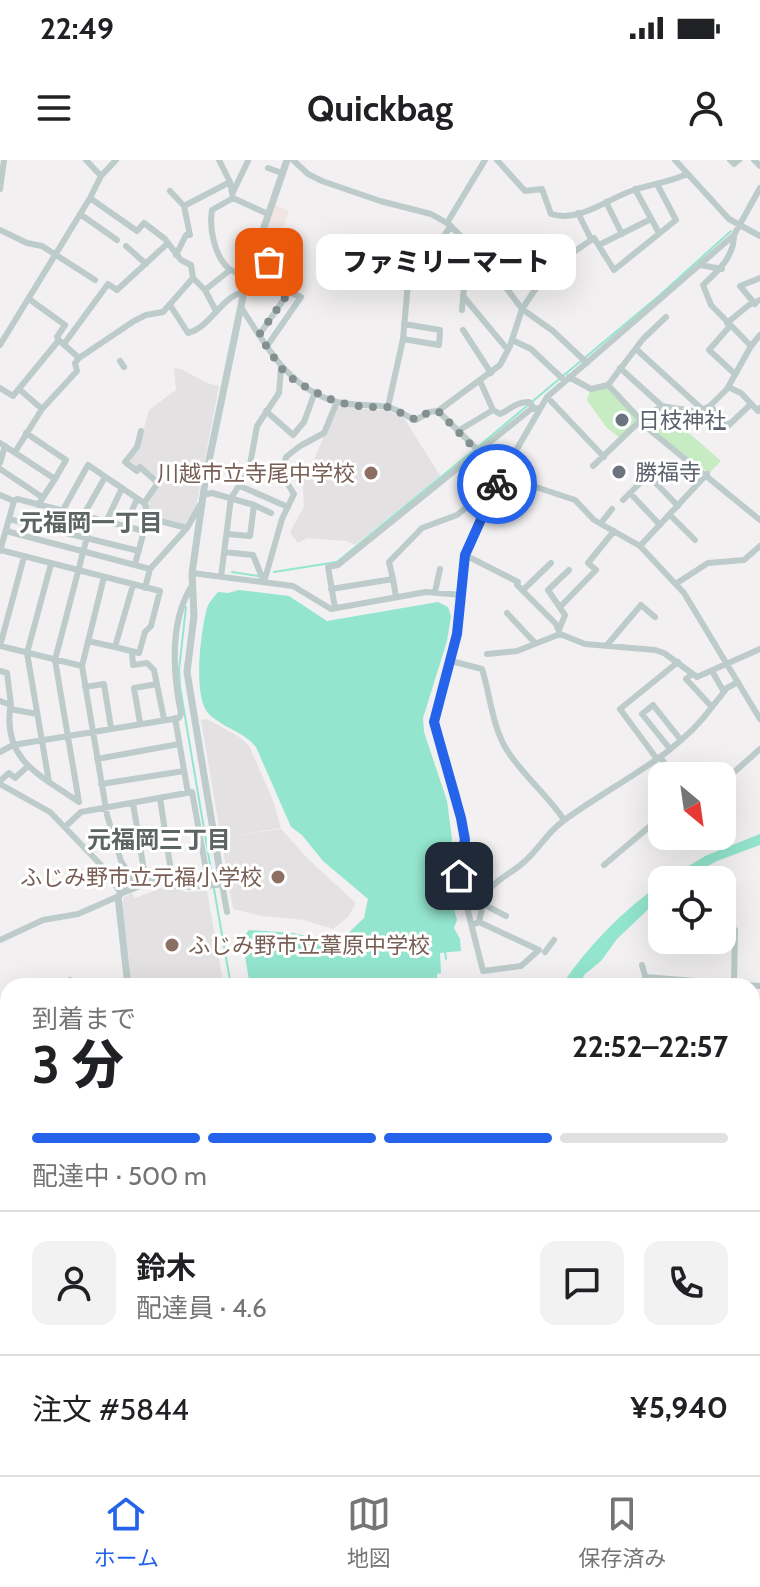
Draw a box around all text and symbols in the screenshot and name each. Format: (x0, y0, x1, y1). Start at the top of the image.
text: 22:49 (40, 10, 114, 47)
icon: menu (32, 86, 76, 130)
text: Quickbag (307, 86, 453, 130)
icon: person (684, 86, 728, 130)
pin (235, 228, 303, 296)
callout: ファミリーマート (317, 234, 577, 290)
icon: bag (247, 240, 291, 284)
text: ファミリーマート (342, 246, 550, 278)
place label: 日枝神社 (638, 407, 726, 434)
marker: 日枝神社 (613, 411, 631, 429)
courier (457, 444, 537, 524)
place label: 勝福寺 (635, 459, 701, 486)
place label: 川越市立寺尾中学校 (157, 460, 355, 487)
icon: bike (475, 462, 519, 506)
marker: 勝福寺 (610, 463, 628, 481)
marker: 川越市立寺尾中学校 (362, 464, 380, 482)
district label: 元福岡一丁目 (19, 508, 163, 537)
north arrow (648, 762, 736, 850)
map controls (648, 762, 736, 954)
district label: 元福岡三丁目 (87, 825, 231, 854)
pin (425, 842, 493, 910)
icon: home (437, 854, 481, 898)
place label: ふじみ野市立元福小学校 (20, 864, 262, 891)
button: locate (648, 866, 736, 954)
marker: ふじみ野市立元福小学校 (269, 868, 287, 886)
place label: ふじみ野市立葦原中学校 (188, 932, 430, 959)
marker: ふじみ野市立葦原中学校 (163, 936, 181, 954)
text: 到着まで (32, 1003, 136, 1035)
text: 22:52–22:57 (572, 1028, 728, 1065)
text: 3 分 (32, 1033, 124, 1096)
text: 配達中 · 500 m (32, 1160, 207, 1192)
button: person (32, 1241, 116, 1325)
button: chat (540, 1241, 624, 1325)
button: phone (644, 1241, 728, 1325)
text: 鈴木 (136, 1249, 196, 1286)
text: 配達員 · 4.6 (136, 1292, 267, 1324)
text: ¥5,940 (631, 1389, 728, 1426)
text: 注文 #5844 (32, 1391, 189, 1428)
tab: ホーム (94, 1492, 159, 1572)
tab: 地図 (347, 1492, 391, 1572)
tab: 保存済み (578, 1492, 666, 1572)

